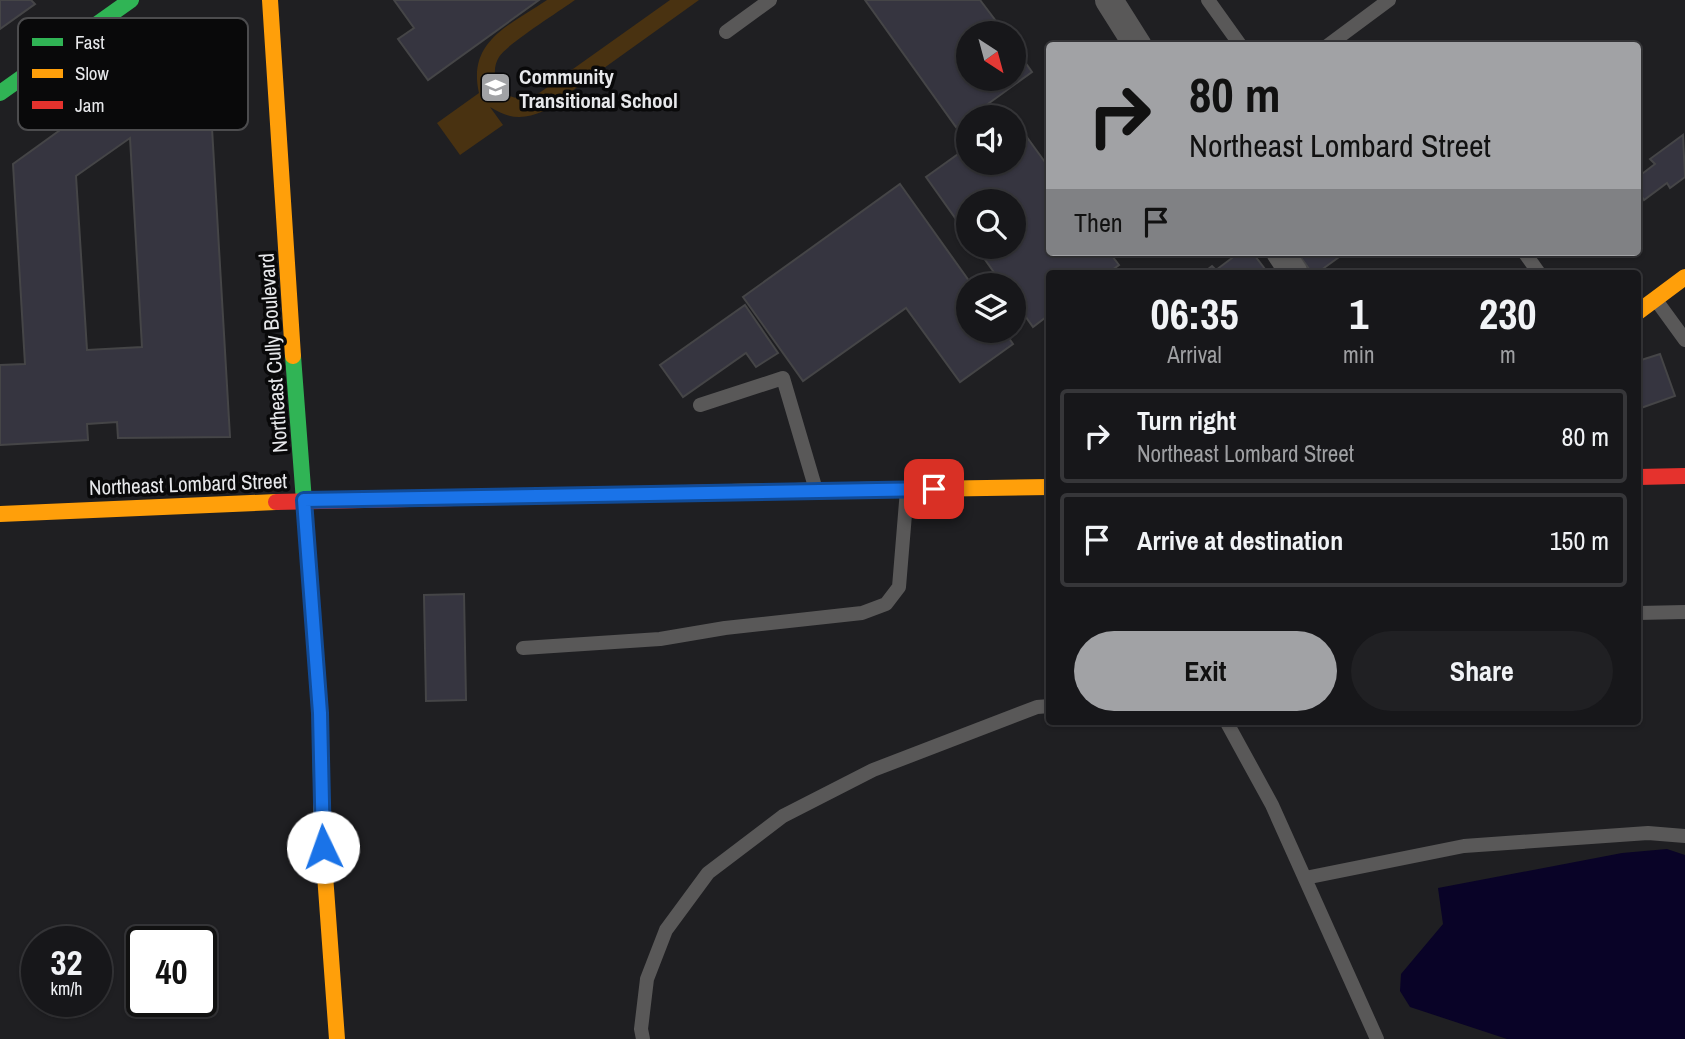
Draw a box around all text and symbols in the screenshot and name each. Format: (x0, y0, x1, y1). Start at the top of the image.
legend (18, 18, 248, 130)
north arrow (956, 21, 1026, 91)
map controls (956, 21, 1026, 343)
text: Fast (75, 29, 105, 55)
text: Slow (75, 60, 110, 86)
text: 80 m (1189, 61, 1281, 127)
place label: Community Transitional School (519, 62, 678, 115)
icon: right (1074, 70, 1165, 161)
school or university icon: Community Transitional School (479, 71, 513, 105)
text: Jam (75, 92, 104, 118)
button: sound (956, 105, 1026, 175)
text: Northeast Lombard Street (1189, 124, 1491, 167)
button: search (956, 189, 1026, 259)
icon: arrive (1137, 203, 1175, 241)
text: Then (1074, 205, 1123, 240)
street label: Northeast Cully Boulevard (252, 252, 294, 454)
button: layers (956, 273, 1026, 343)
text: 06:35 (1151, 286, 1239, 342)
text: 1 (1349, 286, 1368, 342)
text: 230 (1479, 286, 1537, 342)
text: Arrival (1167, 339, 1222, 370)
text: min (1343, 339, 1375, 370)
text: m (1500, 339, 1516, 370)
text: Turn right (1137, 403, 1236, 438)
icon: right (1078, 417, 1116, 455)
text: 80 m (1562, 419, 1609, 454)
text: Northeast Lombard Street (1137, 438, 1354, 469)
pin (904, 459, 964, 519)
street label: Northeast Lombard Street (88, 466, 288, 502)
icon: arrive (915, 470, 953, 508)
icon: arrive (1078, 521, 1116, 559)
text: Arrive at destination (1137, 523, 1343, 558)
text: 150 m (1550, 523, 1609, 558)
button: Exit (1074, 631, 1337, 711)
button: Share (1351, 631, 1613, 711)
position arrow (286, 810, 360, 884)
speed limit sign: 40 (126, 926, 217, 1017)
text: 32 (51, 939, 82, 986)
text: km/h (51, 976, 83, 1001)

